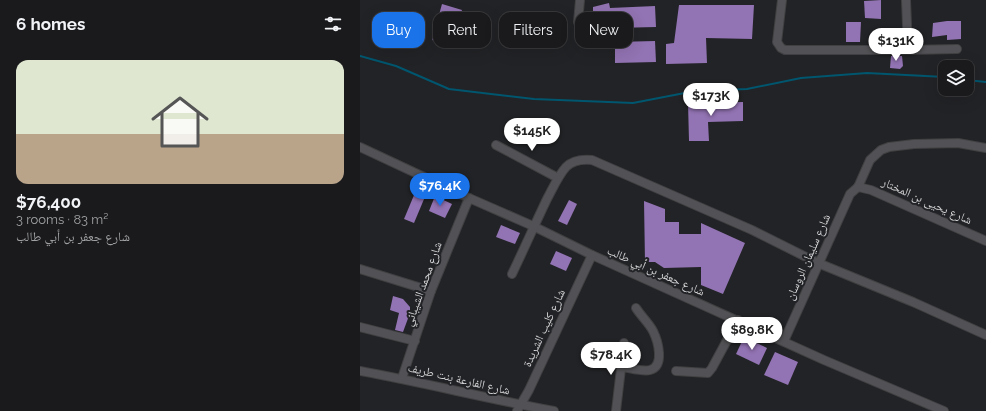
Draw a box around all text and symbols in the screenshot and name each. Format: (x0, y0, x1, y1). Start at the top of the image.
chip: Buy (372, 12, 425, 48)
chip: Rent (433, 12, 491, 48)
chip: Filters (499, 12, 567, 48)
chip: New (575, 12, 633, 48)
icon: filters (322, 13, 344, 35)
text: 6 homes (16, 14, 85, 34)
pin: $131K (868, 28, 924, 62)
text: $131K (877, 33, 915, 48)
map controls (938, 60, 974, 96)
button: layers (938, 60, 974, 96)
pin: $173K (683, 83, 739, 117)
icon: home (144, 86, 216, 158)
text: $173K (692, 88, 730, 103)
pin: $145K (504, 118, 560, 152)
text: $145K (513, 123, 551, 138)
pin: $76.4K (407, 173, 473, 207)
street label: شارع يحيى بن المختار (878, 174, 974, 228)
text: $76.4K (419, 178, 461, 193)
text: $76,400 (16, 192, 81, 212)
text: 3 rooms · 83 m² (16, 212, 108, 227)
street label: شارع سليمان الروسان (783, 212, 834, 303)
text: شارع جعفر بن أبي طالب (16, 229, 130, 244)
street label: شارع محمد الشيباني (401, 240, 448, 329)
street label: شارع جعفر بن أبي طالب (604, 243, 707, 302)
street label: شارع كليب الشريدة (520, 287, 569, 369)
pin: $89.8K (719, 317, 785, 351)
text: $89.8K (730, 322, 774, 337)
pin: $78.4K (578, 342, 644, 376)
text: $78.4K (590, 347, 632, 362)
street label: شارع الفارعة بنت طريف (406, 360, 512, 399)

